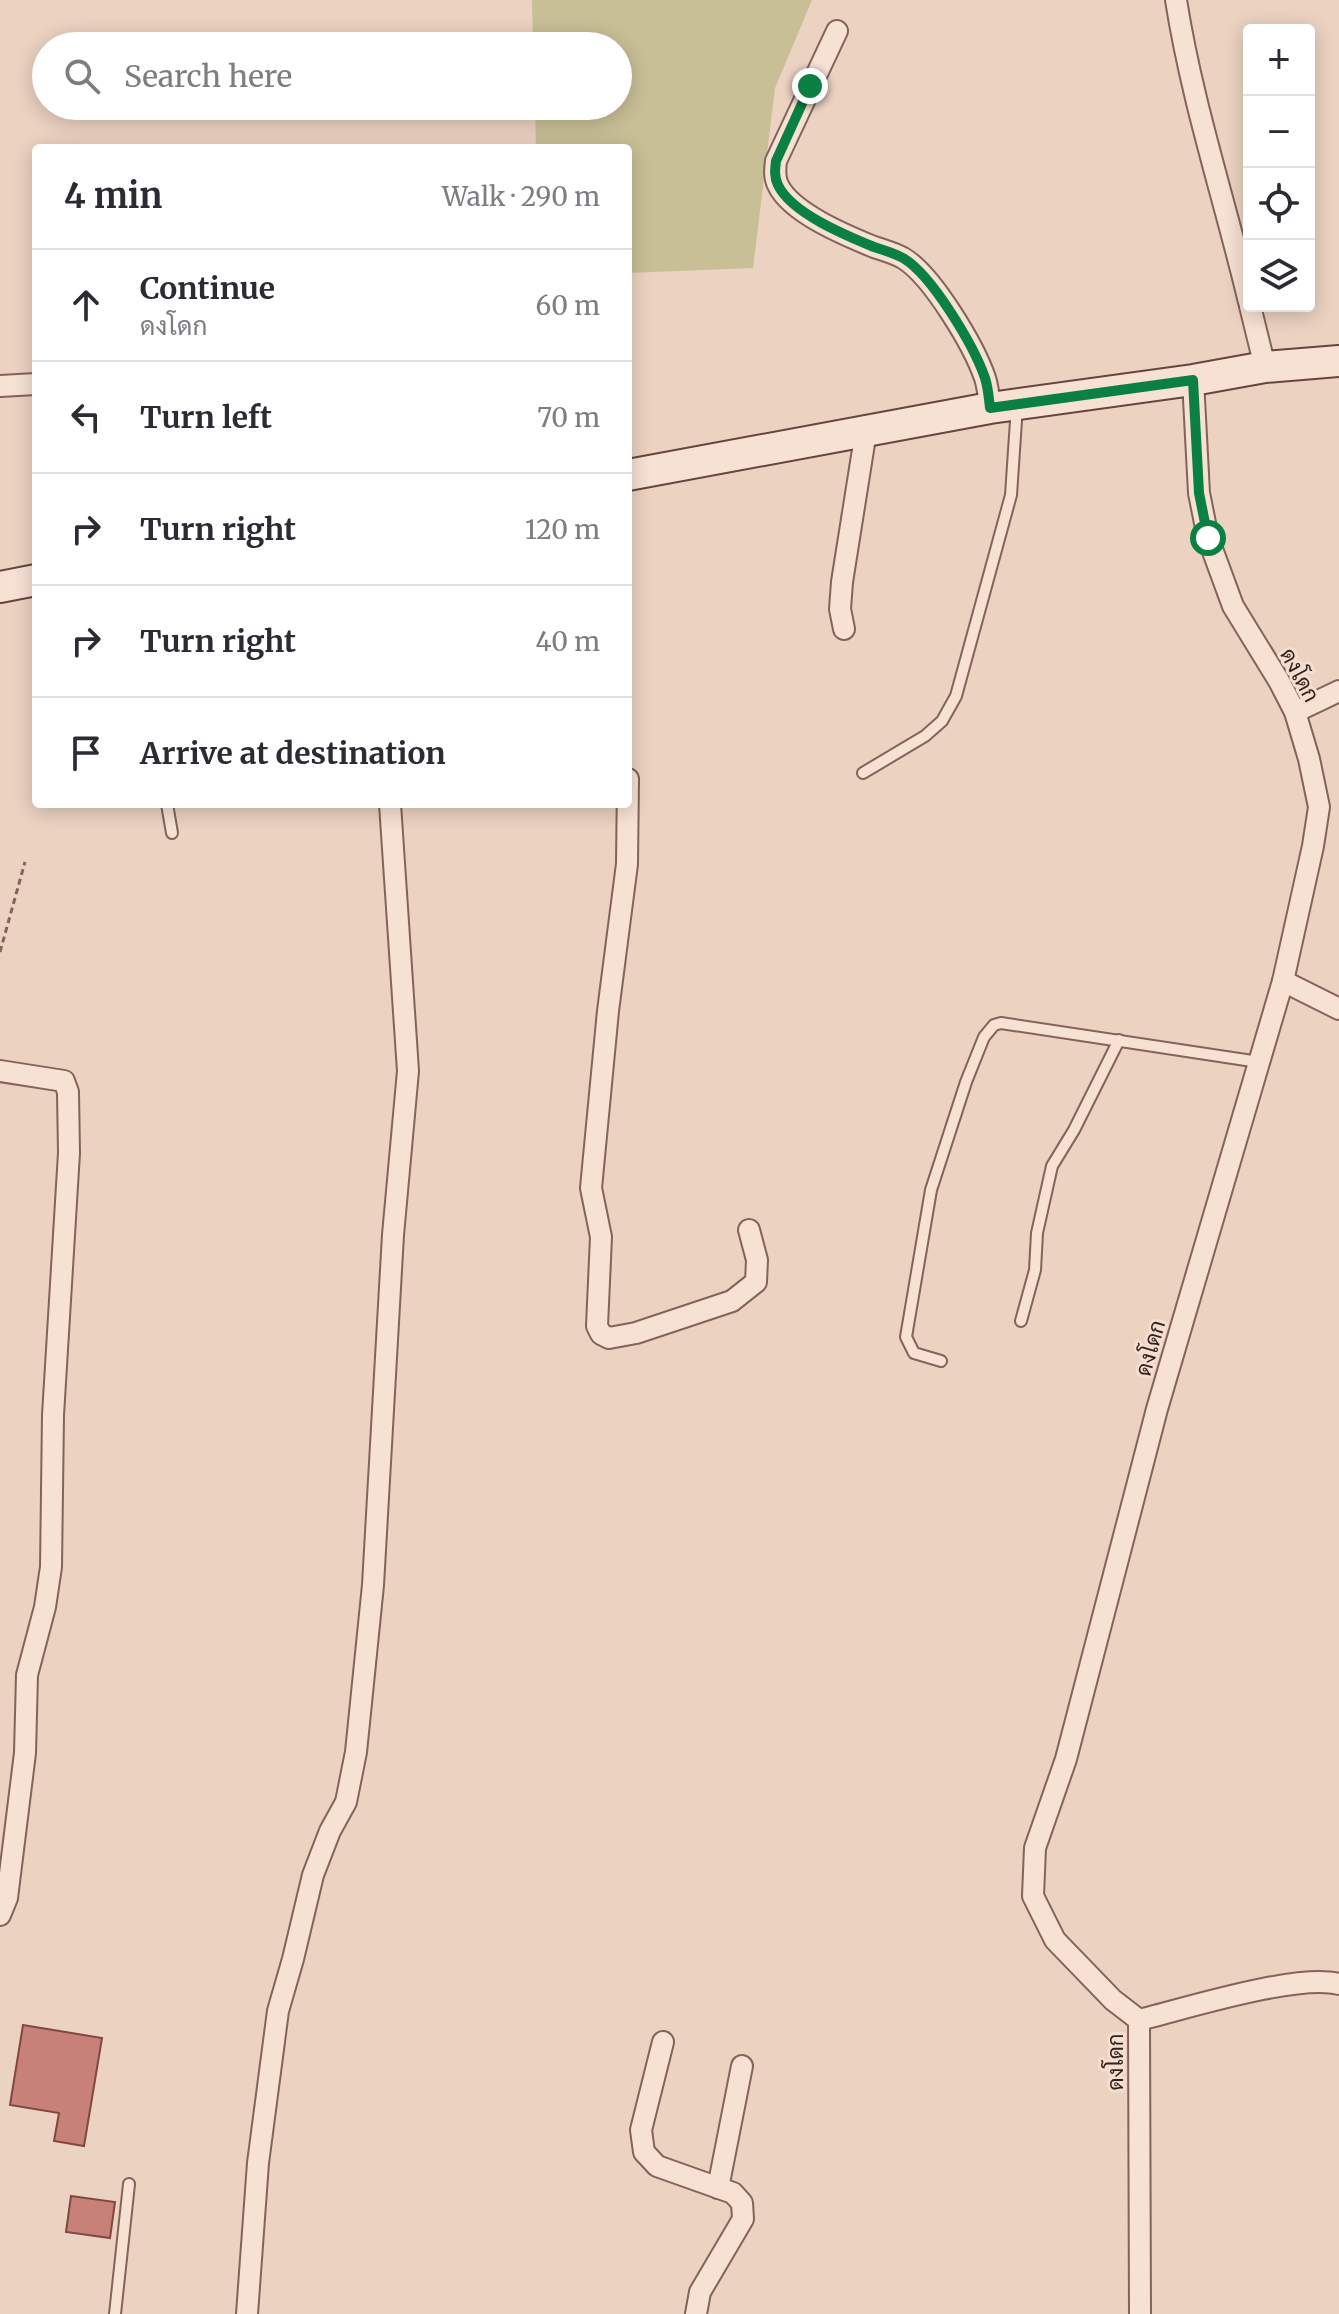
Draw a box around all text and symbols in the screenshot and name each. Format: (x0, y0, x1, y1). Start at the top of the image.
map controls (1243, 24, 1315, 312)
button: + (1243, 24, 1315, 96)
search box (32, 32, 632, 120)
icon: search (60, 54, 104, 98)
text: Search here (124, 57, 292, 95)
route end (792, 68, 828, 104)
button: − (1243, 96, 1315, 168)
button: locate (1243, 168, 1315, 240)
text: 4 min (64, 175, 162, 217)
text: Walk · 290 m (442, 180, 600, 213)
button: layers (1243, 240, 1315, 312)
text: Continue (140, 269, 275, 307)
icon: ahead (64, 283, 108, 327)
text: 60 m (536, 289, 600, 322)
text: ดงโดก (140, 309, 207, 342)
icon: left (64, 395, 108, 439)
text: Turn left (140, 398, 272, 436)
text: 70 m (537, 401, 600, 434)
icon: right (64, 507, 108, 551)
text: Turn right (140, 510, 296, 548)
text: 120 m (525, 513, 600, 546)
route start (1190, 520, 1226, 556)
icon: right (64, 619, 108, 663)
text: Turn right (140, 622, 296, 660)
text: 40 m (536, 625, 600, 658)
street label: ดงโดก (1274, 643, 1326, 707)
icon: arrive (64, 731, 108, 775)
text: Arrive at destination (140, 734, 446, 772)
street label: ดงโดก (1129, 1317, 1171, 1379)
street label: ดงโดก (1101, 2033, 1129, 2091)

